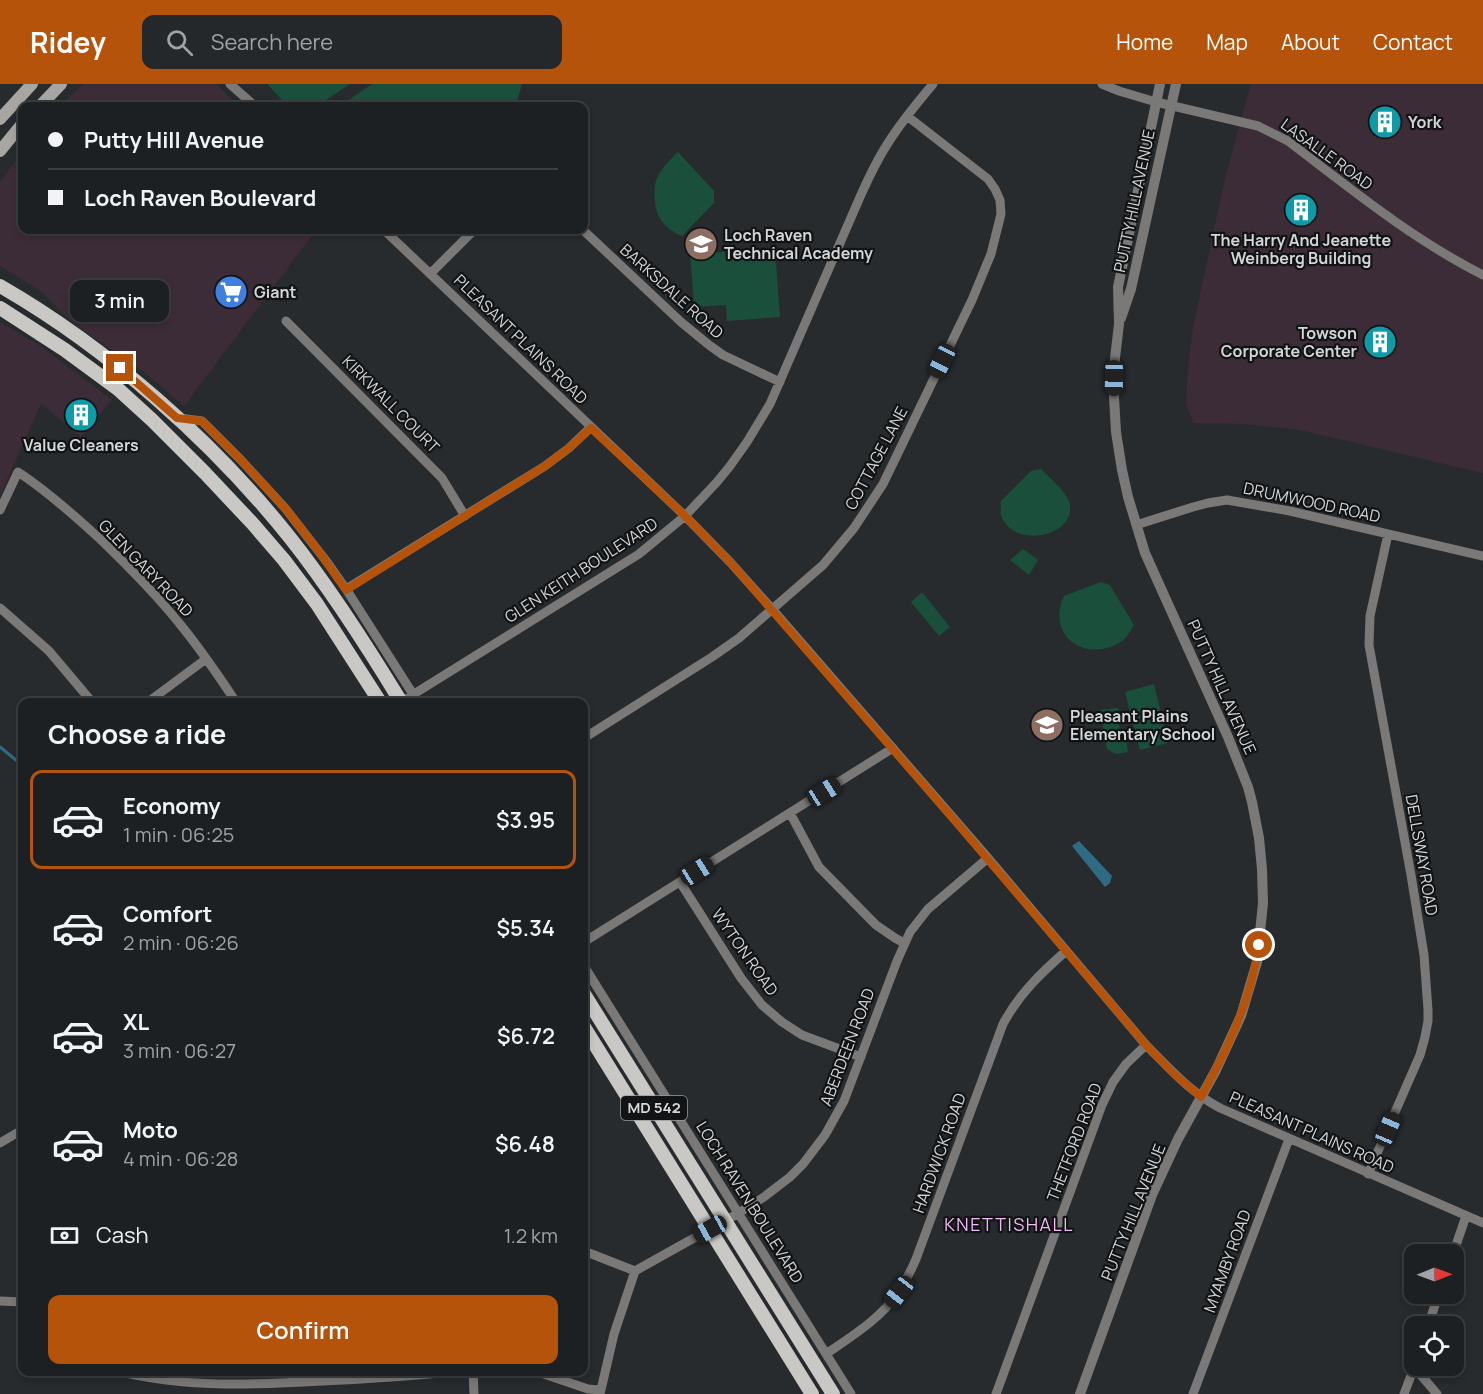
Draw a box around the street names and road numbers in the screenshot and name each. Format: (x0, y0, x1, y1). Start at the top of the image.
street label: LASALLE ROAD (1276, 113, 1378, 195)
street label: PUTTY HILL AVENUE (1108, 128, 1160, 274)
street label: BARKSDALE ROAD (616, 239, 729, 344)
street label: PLEASANT PLAINS ROAD (449, 269, 593, 409)
street label: KIRKWALL COURT (337, 350, 445, 458)
street label: COTTAGE LANE (839, 402, 913, 514)
street label: DRUMWOOD ROAD (1241, 477, 1383, 527)
street label: GLEN KEITH BOULEVARD (500, 512, 662, 628)
street label: GLEN GARY ROAD (94, 515, 198, 622)
street label: PUTTY HILL AVENUE (1182, 616, 1262, 758)
street label: DELLSWAY ROAD (1401, 793, 1444, 917)
street label: WYTON ROAD (707, 904, 783, 1000)
street label: ABERDEEN ROAD (814, 985, 880, 1109)
street label: THETFORD ROAD (1041, 1079, 1107, 1204)
street label: PLEASANT PLAINS ROAD (1226, 1086, 1398, 1178)
street label: HARDWICK ROAD (907, 1090, 971, 1216)
road number: MD 542 (621, 1096, 687, 1120)
street label: LOCH RAVEN BOULEVARD (691, 1117, 809, 1287)
street label: PUTTY HILL AVENUE (1096, 1140, 1170, 1284)
street label: MYAMBY ROAD (1198, 1206, 1256, 1315)

